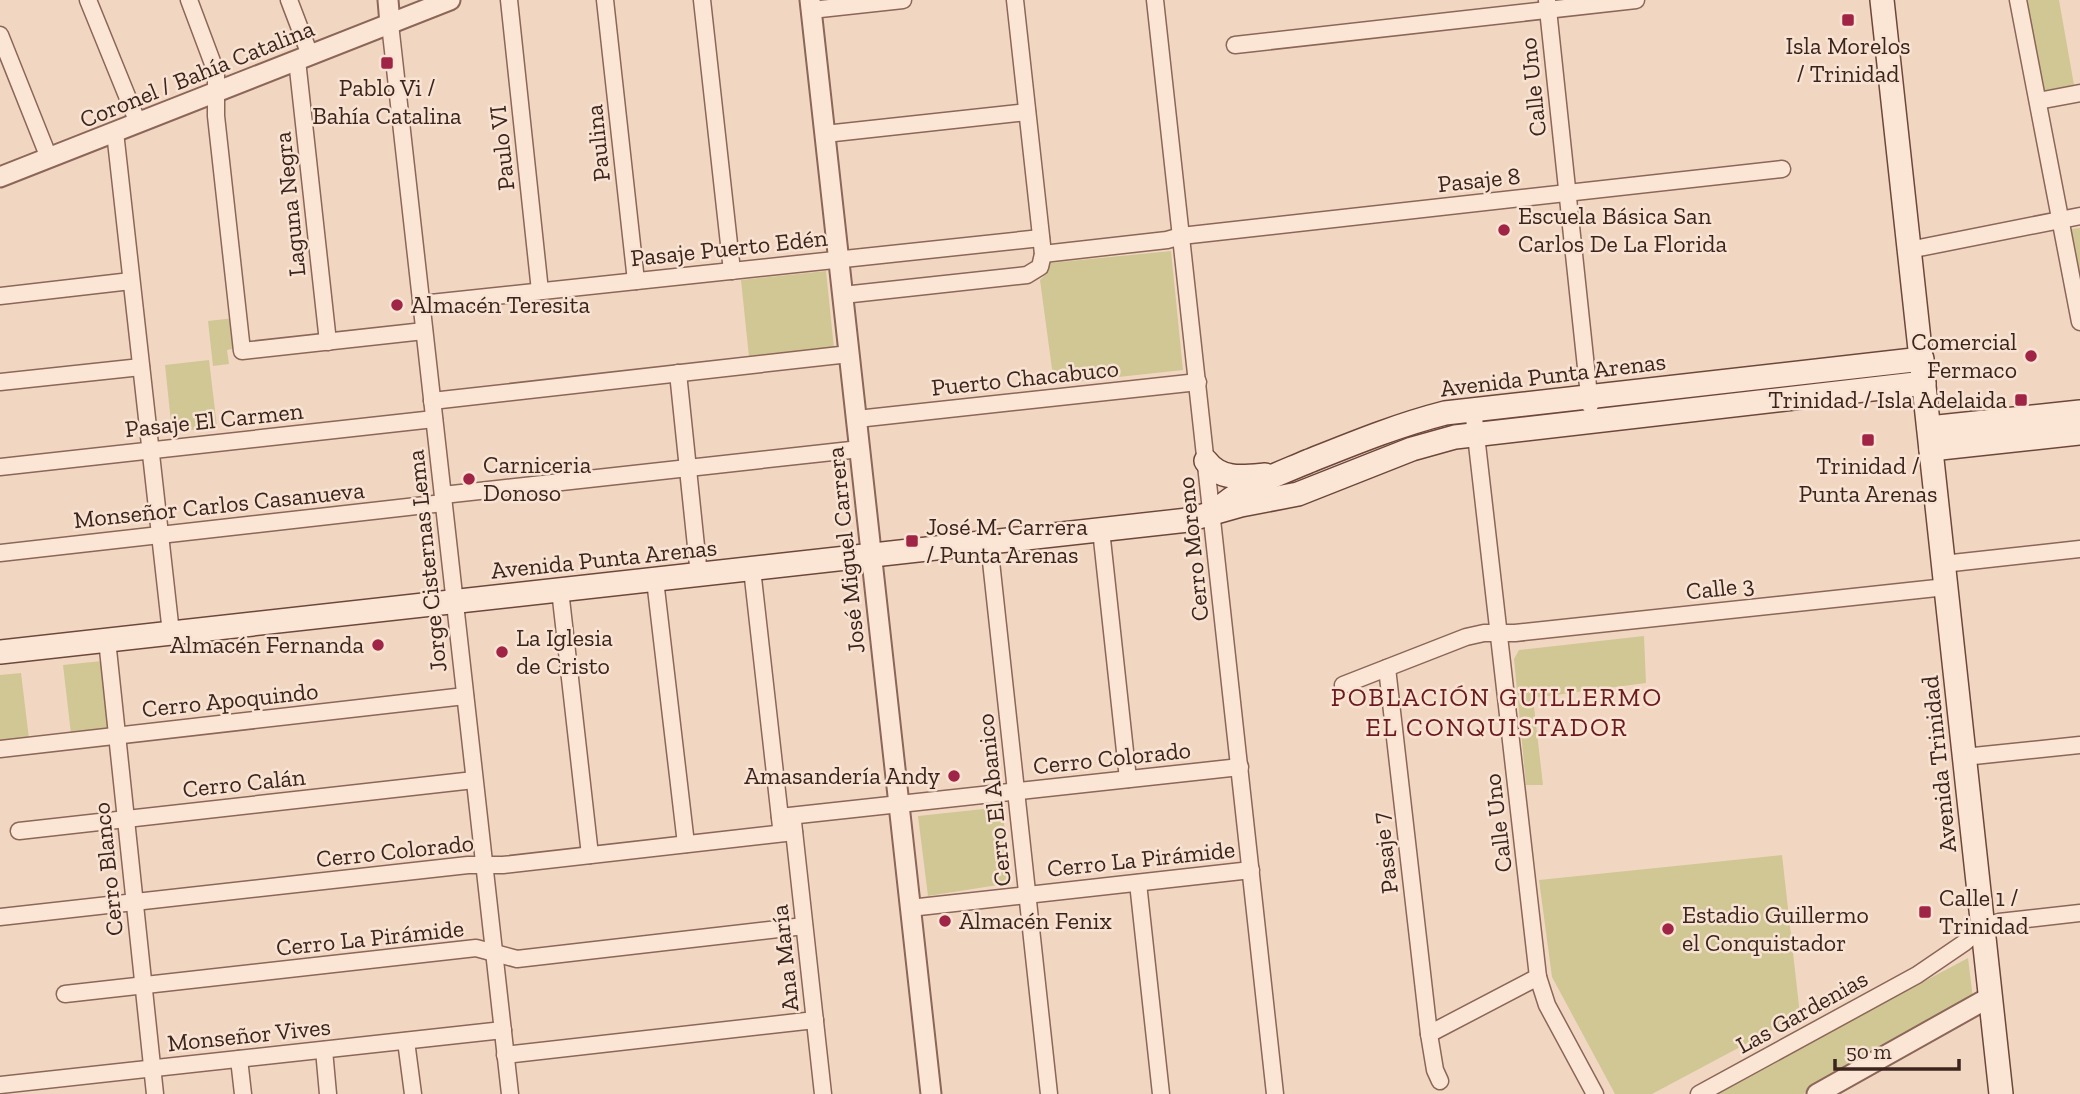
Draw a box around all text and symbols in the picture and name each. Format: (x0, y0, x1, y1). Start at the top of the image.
marker: Isla Morelos / Trinidad (1840, 12, 1856, 28)
street label: Coronel / Bahía Catalina (75, 13, 319, 134)
place label: Isla Morelos / Trinidad (1786, 31, 1911, 88)
street label: Calle Uno (1513, 36, 1552, 138)
marker: Pablo Vi / Bahía Catalina (379, 55, 395, 71)
place label: Pablo Vi / Bahía Catalina (312, 73, 462, 130)
street label: Paulina (579, 103, 616, 183)
street label: Paulo VI (483, 104, 520, 192)
street label: Laguna Negra (267, 130, 312, 278)
street label: Pasaje 8 (1436, 161, 1522, 198)
place label: Escuela Básica San Carlos De La Florida (1518, 201, 1727, 258)
marker: Escuela Básica San Carlos De La Florida (1496, 222, 1512, 238)
street label: Pasaje Puerto Edén (629, 223, 829, 272)
place label: Almacén Teresita (411, 290, 590, 319)
marker: Almacén Teresita (389, 297, 405, 313)
place label: Comercial Fermaco (1911, 327, 2017, 384)
street label: Avenida Punta Arenas (1438, 346, 1667, 403)
marker: Comercial Fermaco (2023, 348, 2039, 364)
street label: Puerto Chacabuco (930, 353, 1120, 402)
place label: Trinidad / Isla Adelaida (1768, 385, 2007, 414)
marker: Trinidad / Isla Adelaida (2013, 392, 2029, 408)
street label: Pasaje El Carmen (123, 396, 305, 443)
marker: Trinidad / Punta Arenas (1860, 432, 1876, 448)
street label: José Miguel Carrera (820, 445, 871, 655)
street label: Jorge Cisternas Lema (400, 448, 453, 674)
place label: Carniceria Donoso (483, 450, 592, 507)
place label: Trinidad / Punta Arenas (1799, 451, 1937, 508)
marker: Carniceria Donoso (461, 471, 477, 487)
street label: Monseñor Carlos Casanueva (72, 475, 366, 534)
street label: Cerro Moreno (1171, 475, 1215, 623)
place label: José M. Carrera / Punta Arenas (926, 512, 1088, 569)
street label: Avenida Punta Arenas (489, 532, 718, 585)
marker: José M. Carrera / Punta Arenas (904, 533, 920, 549)
street label: Calle 3 (1684, 570, 1755, 605)
place label: La Iglesia de Cristo (516, 623, 613, 680)
place label: Almacén Fernanda (170, 630, 364, 659)
marker: Almacén Fernanda (370, 637, 386, 653)
marker: La Iglesia de Cristo (494, 644, 510, 660)
street label: Avenida Trinidad (1915, 674, 1962, 854)
street label: Cerro Apoquindo (140, 676, 320, 723)
district label: POBLACIÓN GUILLERMO EL CONQUISTADOR (1331, 681, 1663, 743)
street label: Cerro El Abanico (970, 712, 1017, 888)
street label: Cerro Colorado (1032, 735, 1192, 780)
place label: Amasandería Andy (744, 761, 941, 790)
street label: Cerro Calán (181, 762, 307, 803)
marker: Amasandería Andy (946, 768, 962, 784)
street label: Calle Uno (1477, 772, 1518, 874)
street label: Cerro Blanco (86, 801, 129, 937)
street label: Pasaje 7 (1365, 811, 1404, 895)
street label: Cerro Colorado (315, 828, 475, 873)
street label: Cerro La Pirámide (1046, 834, 1236, 883)
place label: Calle 1 / Trinidad (1939, 883, 2029, 940)
place label: Estadio Guillermo el Conquistador (1682, 900, 1869, 957)
street label: Ana María (764, 903, 805, 1013)
marker: Calle 1 / Trinidad (1917, 904, 1933, 920)
place label: Almacén Fenix (959, 906, 1112, 935)
street label: Cerro La Pirámide (275, 913, 465, 962)
marker: Almacén Fenix (937, 913, 953, 929)
marker: Estadio Guillermo el Conquistador (1660, 921, 1676, 937)
street label: Las Gardenias (1731, 964, 1873, 1060)
street label: Monseñor Vives (166, 1012, 332, 1057)
scale bar (1835, 1028, 1959, 1072)
text: 50 m (1846, 1039, 1892, 1064)

